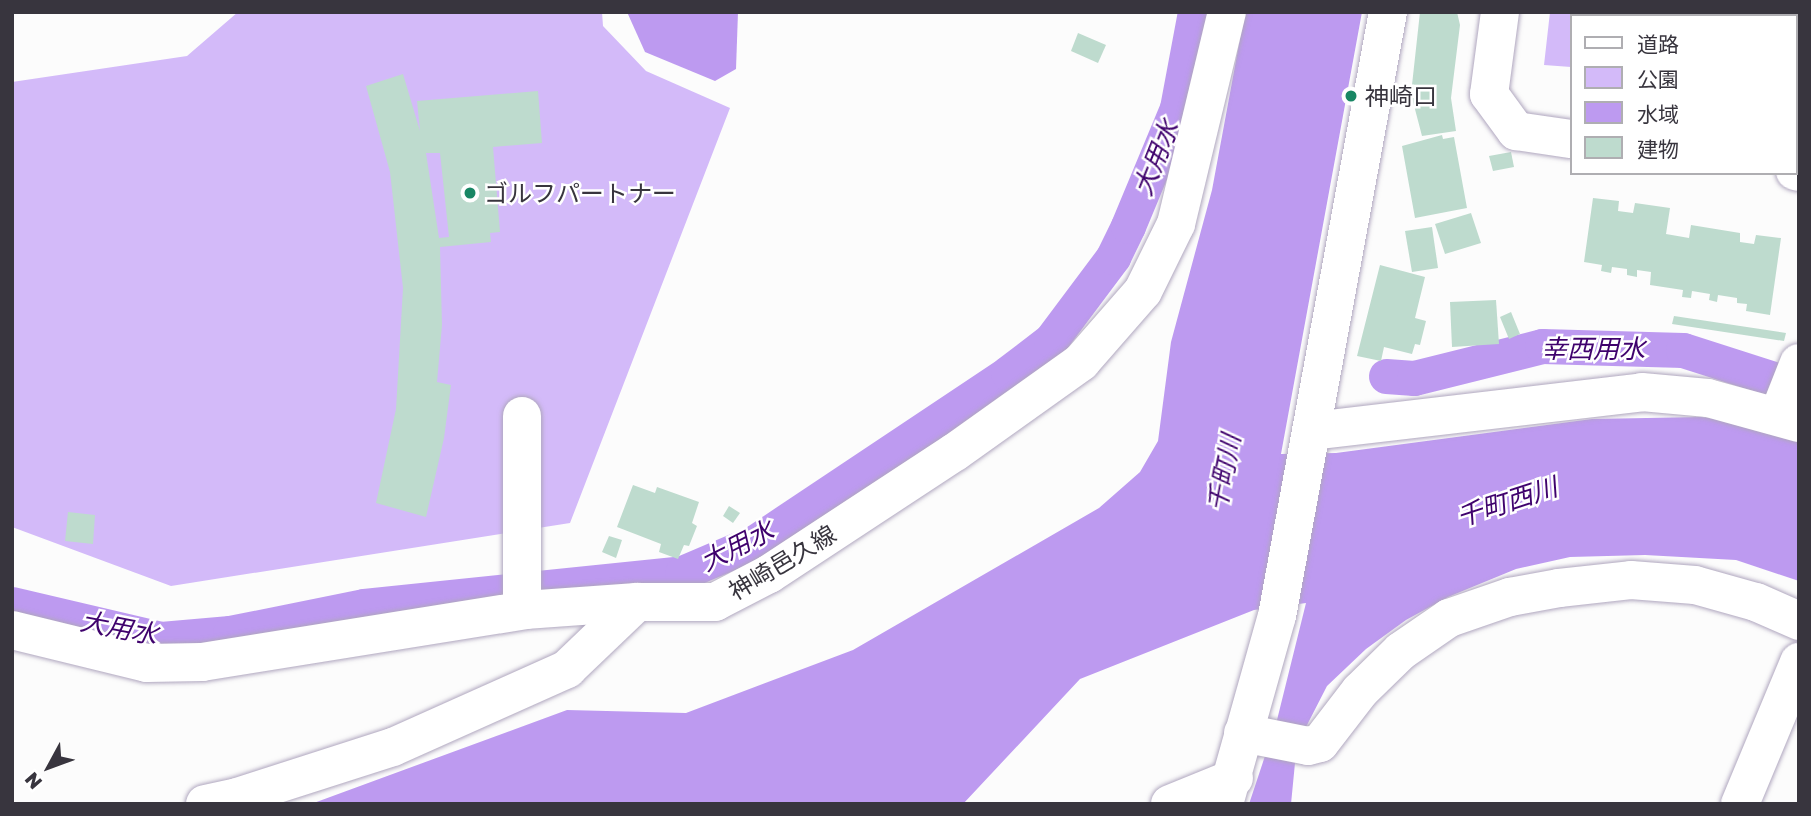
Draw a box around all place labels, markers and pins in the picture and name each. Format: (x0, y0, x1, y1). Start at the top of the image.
place label: 神崎口 (1365, 82, 1437, 110)
marker: 神崎口 (1343, 88, 1359, 104)
place label: ゴルフパートナー (484, 179, 676, 207)
marker: ゴルフパートナー (462, 185, 478, 201)

